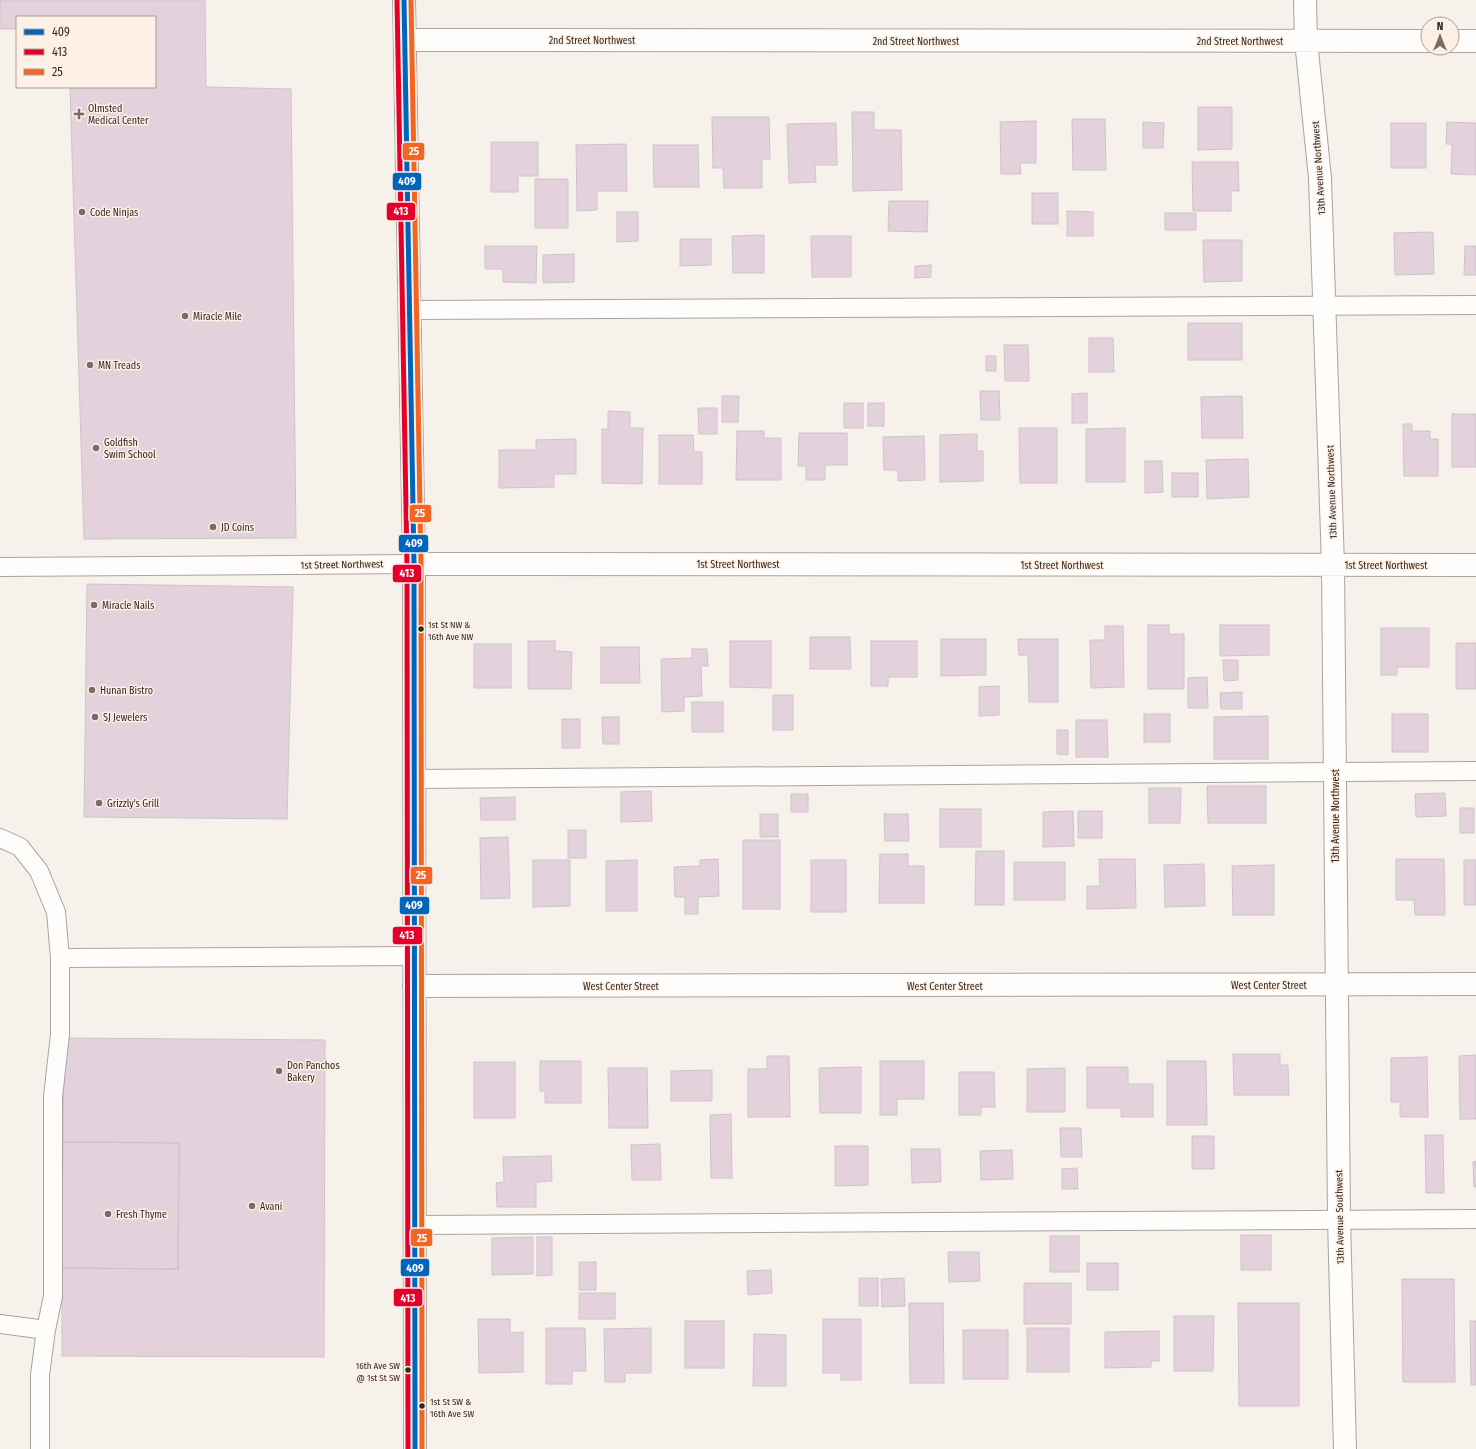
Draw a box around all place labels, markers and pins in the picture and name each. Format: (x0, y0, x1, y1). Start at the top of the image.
place label: Olmsted Medical Center (88, 103, 149, 127)
marker: Olmsted Medical Center (73, 108, 85, 120)
marker: Code Ninjas (77, 207, 87, 217)
place label: Code Ninjas (90, 207, 138, 219)
marker: Miracle Mile (180, 311, 190, 321)
place label: Miracle Mile (193, 311, 242, 323)
marker: MN Treads (85, 360, 95, 370)
place label: MN Treads (98, 360, 140, 372)
place label: Goldfish Swim School (104, 437, 156, 461)
marker: Goldfish Swim School (91, 443, 101, 453)
marker: JD Coins (208, 522, 218, 532)
place label: JD Coins (221, 522, 254, 534)
marker: Miracle Nails (89, 600, 99, 610)
place label: Miracle Nails (102, 600, 154, 612)
place label: 1st St NW & 16th Ave NW (428, 620, 474, 642)
marker: 1st St NW & 16th Ave NW (416, 624, 426, 634)
marker: Hunan Bistro (87, 685, 97, 695)
place label: Hunan Bistro (100, 685, 153, 697)
marker: SJ Jewelers (90, 712, 100, 722)
place label: SJ Jewelers (103, 712, 147, 724)
marker: Grizzly's Grill (94, 798, 104, 808)
place label: Grizzly's Grill (107, 798, 160, 810)
place label: Don Panchos Bakery (287, 1060, 340, 1084)
marker: Don Panchos Bakery (274, 1066, 284, 1076)
marker: Avani (247, 1201, 257, 1211)
place label: Avani (260, 1201, 282, 1213)
marker: Fresh Thyme (103, 1209, 113, 1219)
place label: Fresh Thyme (116, 1209, 167, 1221)
place label: 16th Ave SW @ 1st St SW (356, 1361, 400, 1383)
marker: 16th Ave SW @ 1st St SW (403, 1365, 413, 1375)
place label: 1st St SW & 16th Ave SW (430, 1397, 474, 1419)
marker: 1st St SW & 16th Ave SW (417, 1401, 427, 1411)

